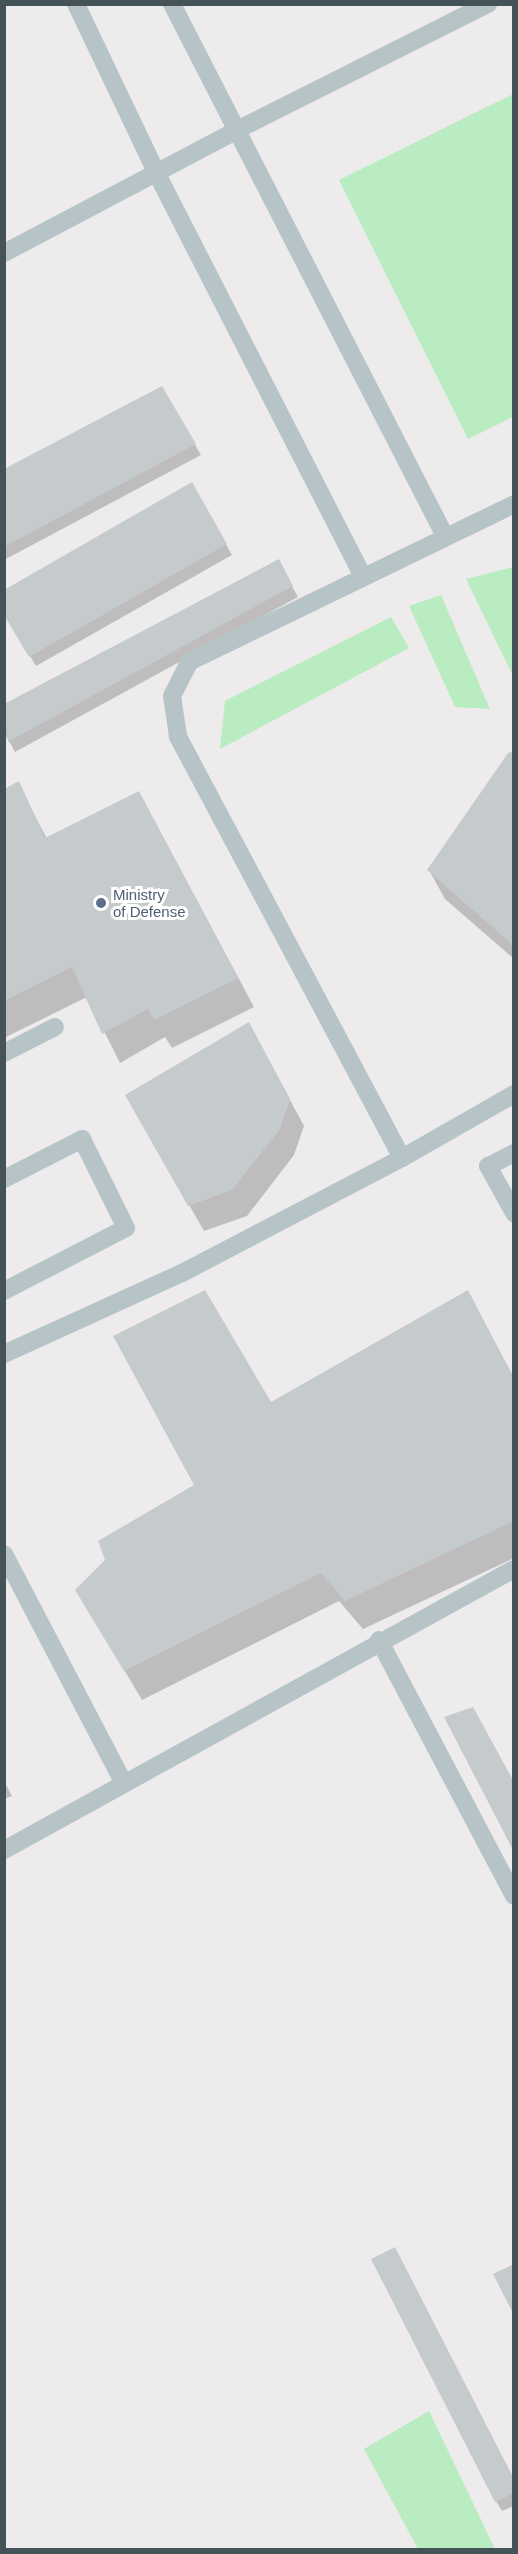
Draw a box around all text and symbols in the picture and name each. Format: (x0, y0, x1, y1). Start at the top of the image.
place label: Ministry of Defense (113, 885, 186, 920)
marker: Ministry of Defense (94, 896, 108, 910)

